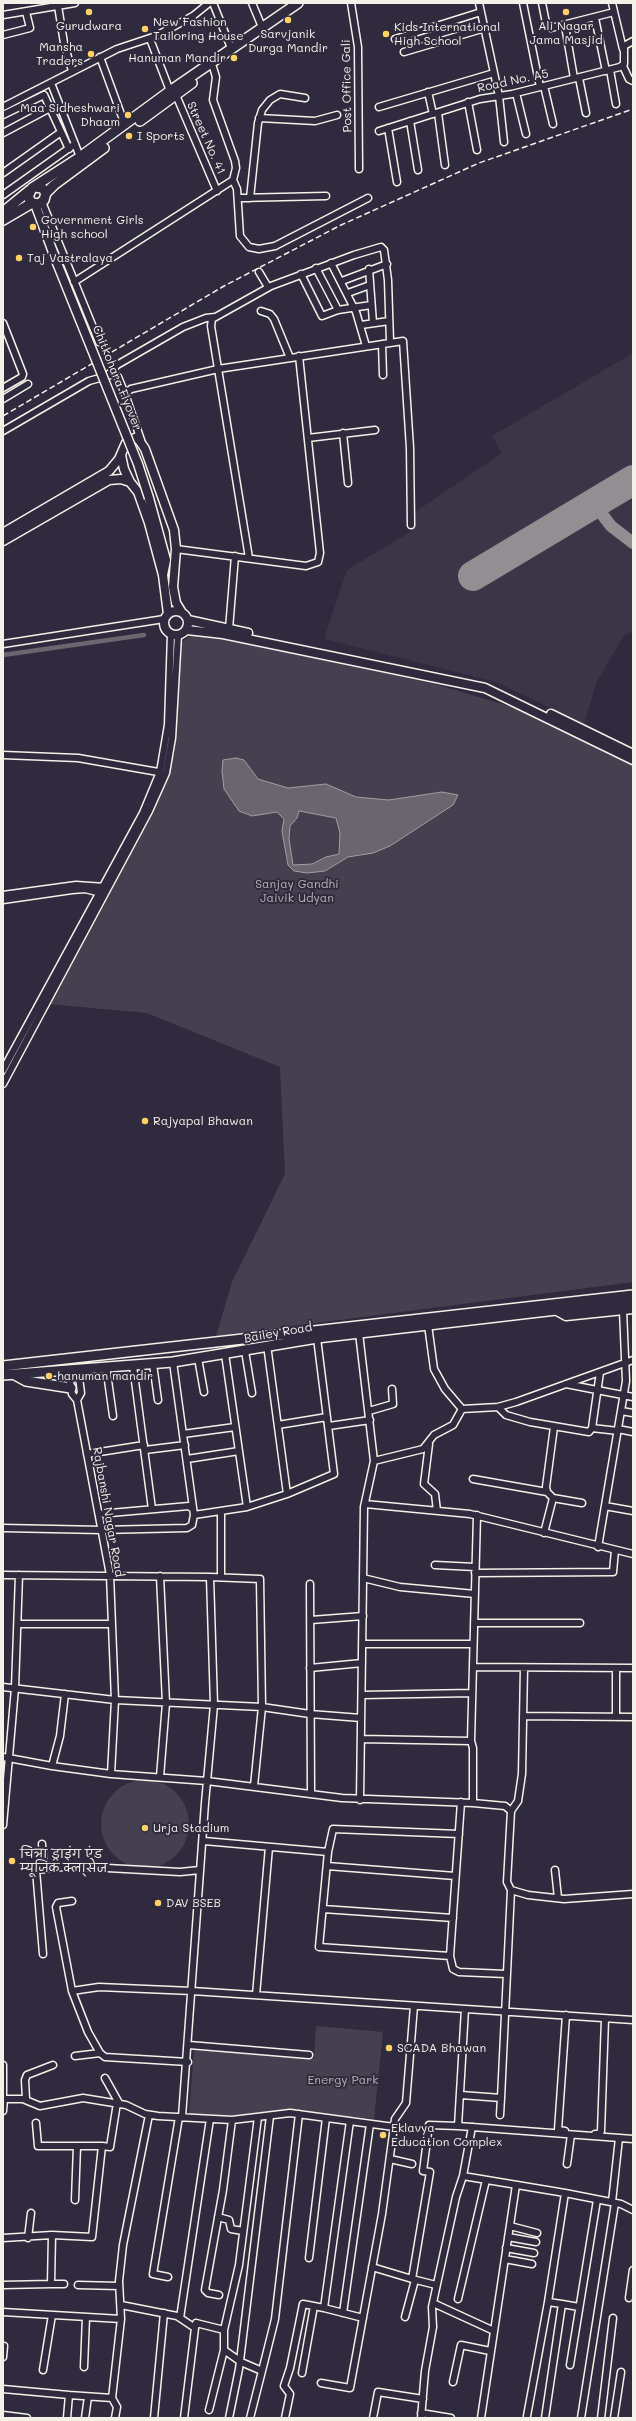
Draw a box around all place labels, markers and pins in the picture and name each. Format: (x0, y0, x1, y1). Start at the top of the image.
marker: Gurudwara (84, 7, 94, 17)
marker: Ali Nagar Jama Masjid (561, 7, 571, 17)
place label: New Fashion Tailoring House (153, 15, 244, 43)
marker: Sarvjanik Durga Mandir (283, 15, 293, 25)
place label: Gurudwara (56, 19, 122, 33)
place label: Ali Nagar Jama Masjid (529, 19, 603, 47)
place label: Kids International High School (394, 20, 500, 48)
marker: New Fashion Tailoring House (140, 24, 150, 34)
place label: Sarvjanik Durga Mandir (248, 27, 328, 55)
marker: Kids International High School (381, 29, 391, 39)
place label: Mansha Traders (36, 40, 83, 68)
marker: Mansha Traders (86, 49, 96, 59)
place label: Hanuman Mandir (128, 51, 226, 65)
marker: Hanuman Mandir (229, 53, 239, 63)
place label: Maa Sidheshwari Dhaam (20, 101, 120, 129)
marker: Maa Sidheshwari Dhaam (123, 110, 133, 120)
place label: I Sports (137, 129, 185, 143)
marker: I Sports (124, 131, 134, 141)
place label: Government Girls High school (41, 213, 144, 241)
marker: Government Girls High school (28, 222, 38, 232)
place label: Taj Vastralaya (27, 251, 113, 265)
marker: Taj Vastralaya (14, 253, 24, 263)
place label: Rajyapal Bhawan (153, 1114, 253, 1128)
marker: Rajyapal Bhawan (140, 1116, 150, 1126)
place label: hanuman mandir (57, 1369, 153, 1383)
marker: hanuman mandir (44, 1371, 54, 1381)
place label: Urja Stadium (153, 1821, 229, 1835)
marker: Urja Stadium (140, 1823, 150, 1833)
place label: चित्रा ड्राइंग एंड म्यूजिक क्ला्सेज (20, 1847, 107, 1875)
marker: चित्रा ड्राइंग एंड म्यूजिक क्ला्सेज (7, 1856, 17, 1866)
place label: DAV BSEB (166, 1896, 221, 1910)
marker: DAV BSEB (153, 1898, 163, 1908)
place label: SCADA Bhawan (397, 2041, 486, 2055)
marker: SCADA Bhawan (384, 2043, 394, 2053)
place label: Eklavya Education Complex (391, 2121, 502, 2149)
marker: Eklavya Education Complex (378, 2130, 388, 2140)

